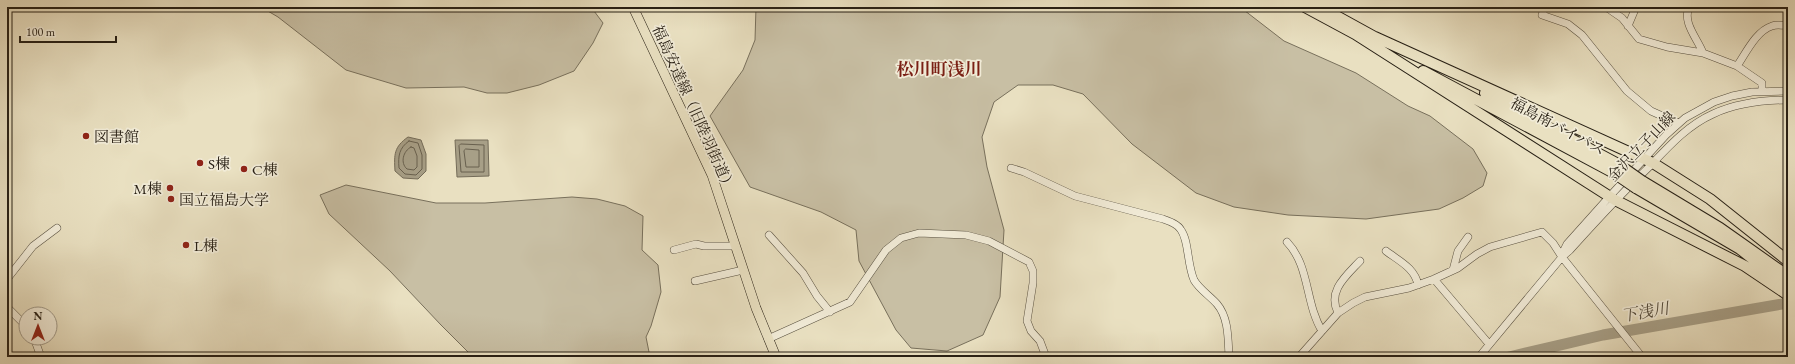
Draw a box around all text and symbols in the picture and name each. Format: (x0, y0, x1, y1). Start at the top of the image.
scale bar (20, 18, 116, 44)
street label: 福島安達線（旧陸羽街道） (649, 22, 739, 194)
text: 100 m (26, 24, 56, 40)
district label: 松川町浅川 (897, 58, 982, 80)
street label: 福島南バイパス (1507, 93, 1609, 159)
street label: 金沢立子山線 (1603, 107, 1679, 185)
place label: 図書館 (94, 127, 139, 146)
marker: 図書館 (81, 131, 91, 141)
place label: S棟 (208, 154, 230, 173)
marker: S棟 (195, 158, 205, 168)
place label: C棟 (252, 160, 278, 179)
marker: C棟 (239, 164, 249, 174)
place label: M棟 (133, 179, 162, 198)
marker: M棟 (165, 183, 175, 193)
place label: 国立福島大学 (179, 190, 269, 209)
marker: 国立福島大学 (166, 194, 176, 204)
place label: L棟 (194, 236, 218, 255)
marker: L棟 (181, 240, 191, 250)
water label: 下浅川 (1620, 297, 1672, 327)
north arrow (18, 306, 58, 346)
text: N (34, 309, 43, 323)

